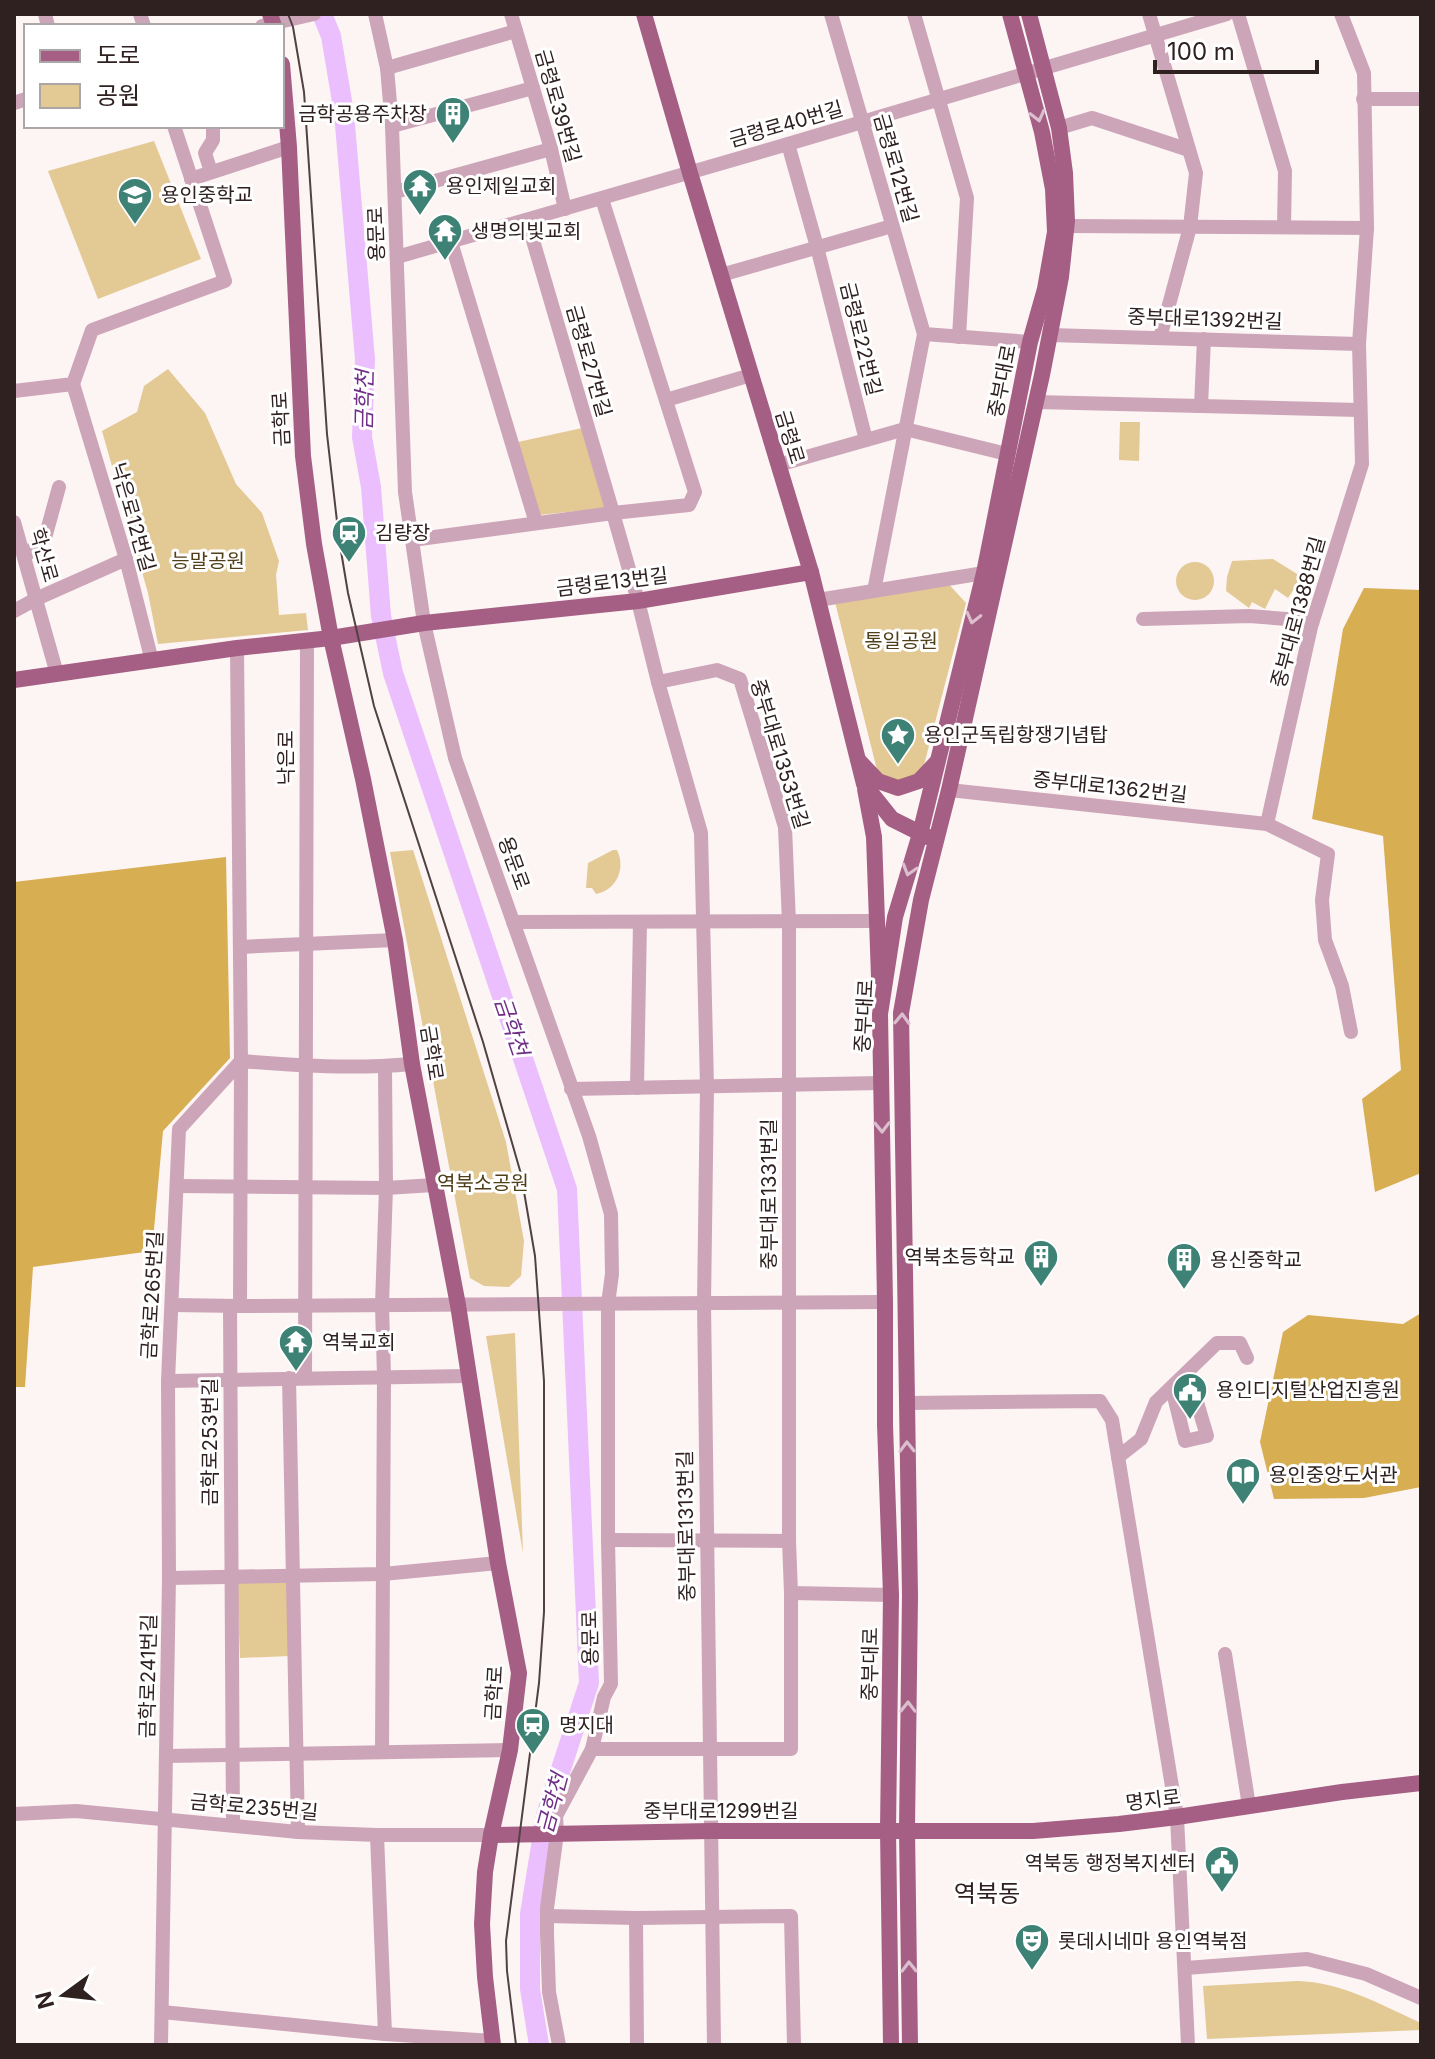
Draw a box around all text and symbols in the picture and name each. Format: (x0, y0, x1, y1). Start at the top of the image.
legend (24, 24, 284, 128)
scale bar (1155, 24, 1317, 74)
text: 100 m (1167, 37, 1235, 66)
text: 도로 (96, 41, 140, 70)
street label: 금령로39번길 (530, 47, 586, 165)
text: 공원 (96, 81, 140, 110)
building icon: 금학공용주차장 (434, 95, 472, 145)
street label: 금령로40번길 (726, 96, 846, 152)
place label: 금학공용주차장 (298, 102, 427, 126)
one-way arrow (1029, 109, 1046, 123)
street label: 금령로12번길 (869, 111, 923, 225)
temple icon: 용인제일교회 (401, 167, 439, 217)
place label: 용인제일교회 (446, 174, 556, 198)
school or university icon: 용인중학교 (116, 176, 154, 226)
place label: 용인중학교 (161, 183, 253, 207)
street label: 용문로 (363, 206, 389, 262)
temple icon: 생명의빛교회 (426, 212, 464, 262)
place label: 생명의빛교회 (471, 219, 581, 243)
street label: 금령로22번길 (835, 280, 887, 398)
street label: 금령로27번길 (562, 302, 616, 420)
street label: 중부대로1392번길 (1127, 304, 1283, 334)
street label: 중부대로 (983, 343, 1021, 419)
water label: 금학천 (350, 367, 378, 431)
street label: 금학로 (268, 391, 294, 447)
street label: 금령로 (770, 407, 810, 467)
street label: 낙은로12번길 (106, 460, 160, 574)
station icon: 김량장 (330, 514, 368, 564)
place label: 김량장 (375, 521, 430, 545)
street label: 학산로 (25, 525, 63, 585)
street label: 중부대로1388번길 (1266, 534, 1330, 690)
park label: 능말공원 (171, 549, 245, 573)
street label: 금령로13번길 (555, 563, 669, 601)
one-way arrow (965, 610, 982, 624)
park label: 통일공원 (864, 629, 938, 653)
street label: 중부대로1353번길 (746, 676, 814, 832)
place icon: 용인군독립항쟁기념탑 (879, 716, 917, 766)
place label: 용인군독립항쟁기념탑 (924, 723, 1108, 747)
street label: 낙은로 (274, 730, 298, 786)
street label: 중부대로1362번길 (1031, 767, 1189, 807)
street label: 용문로 (493, 833, 535, 893)
one-way arrow (902, 862, 918, 876)
street label: 중부대로 (850, 979, 878, 1053)
water label: 금학천 (490, 993, 535, 1062)
one-way arrow (893, 1012, 910, 1025)
street label: 금학로 (416, 1024, 448, 1082)
street label: 중부대로1331번길 (757, 1118, 781, 1270)
one-way arrow (873, 1121, 891, 1134)
park label: 역북소공원 (437, 1171, 529, 1195)
street label: 금학로265번길 (137, 1230, 167, 1360)
building icon: 역북초등학교 (1022, 1238, 1060, 1288)
building icon: 용신중학교 (1165, 1241, 1203, 1291)
place label: 역북초등학교 (905, 1245, 1015, 1269)
place label: 용신중학교 (1210, 1248, 1302, 1272)
temple icon: 역북교회 (277, 1323, 315, 1373)
place label: 역북교회 (322, 1330, 396, 1354)
public building icon: 용인디지털산업진흥원 (1171, 1371, 1209, 1421)
street label: 금학로253번길 (198, 1378, 222, 1506)
place label: 용인디지털산업진흥원 (1216, 1378, 1400, 1402)
one-way arrow (899, 1440, 916, 1453)
street label: 중부대로1313번길 (673, 1450, 699, 1602)
library icon: 용인중앙도서관 (1224, 1456, 1262, 1506)
place label: 용인중앙도서관 (1269, 1463, 1398, 1487)
street label: 용문로 (578, 1610, 602, 1666)
street label: 금학로241번길 (135, 1614, 161, 1738)
street label: 중부대로 (857, 1627, 883, 1701)
street label: 금학로 (481, 1665, 507, 1721)
one-way arrow (900, 1700, 917, 1713)
station icon: 명지대 (514, 1706, 552, 1756)
place label: 명지대 (559, 1713, 614, 1737)
water label: 금학천 (532, 1768, 573, 1836)
street label: 명지로 (1124, 1785, 1182, 1815)
street label: 금학로235번길 (189, 1789, 319, 1825)
street label: 중부대로1299번길 (643, 1799, 799, 1823)
public building icon: 역북동 행정복지센터 (1203, 1844, 1241, 1894)
place label: 역북동 행정복지센터 (1025, 1851, 1196, 1875)
district label: 역북동 (954, 1879, 1020, 1908)
theatre icon: 롯데시네마 용인역북점 (1013, 1922, 1051, 1972)
place label: 롯데시네마 용인역북점 (1058, 1929, 1248, 1953)
north arrow (24, 1955, 104, 2035)
one-way arrow (900, 1960, 918, 1973)
text: N (30, 1989, 59, 2012)

